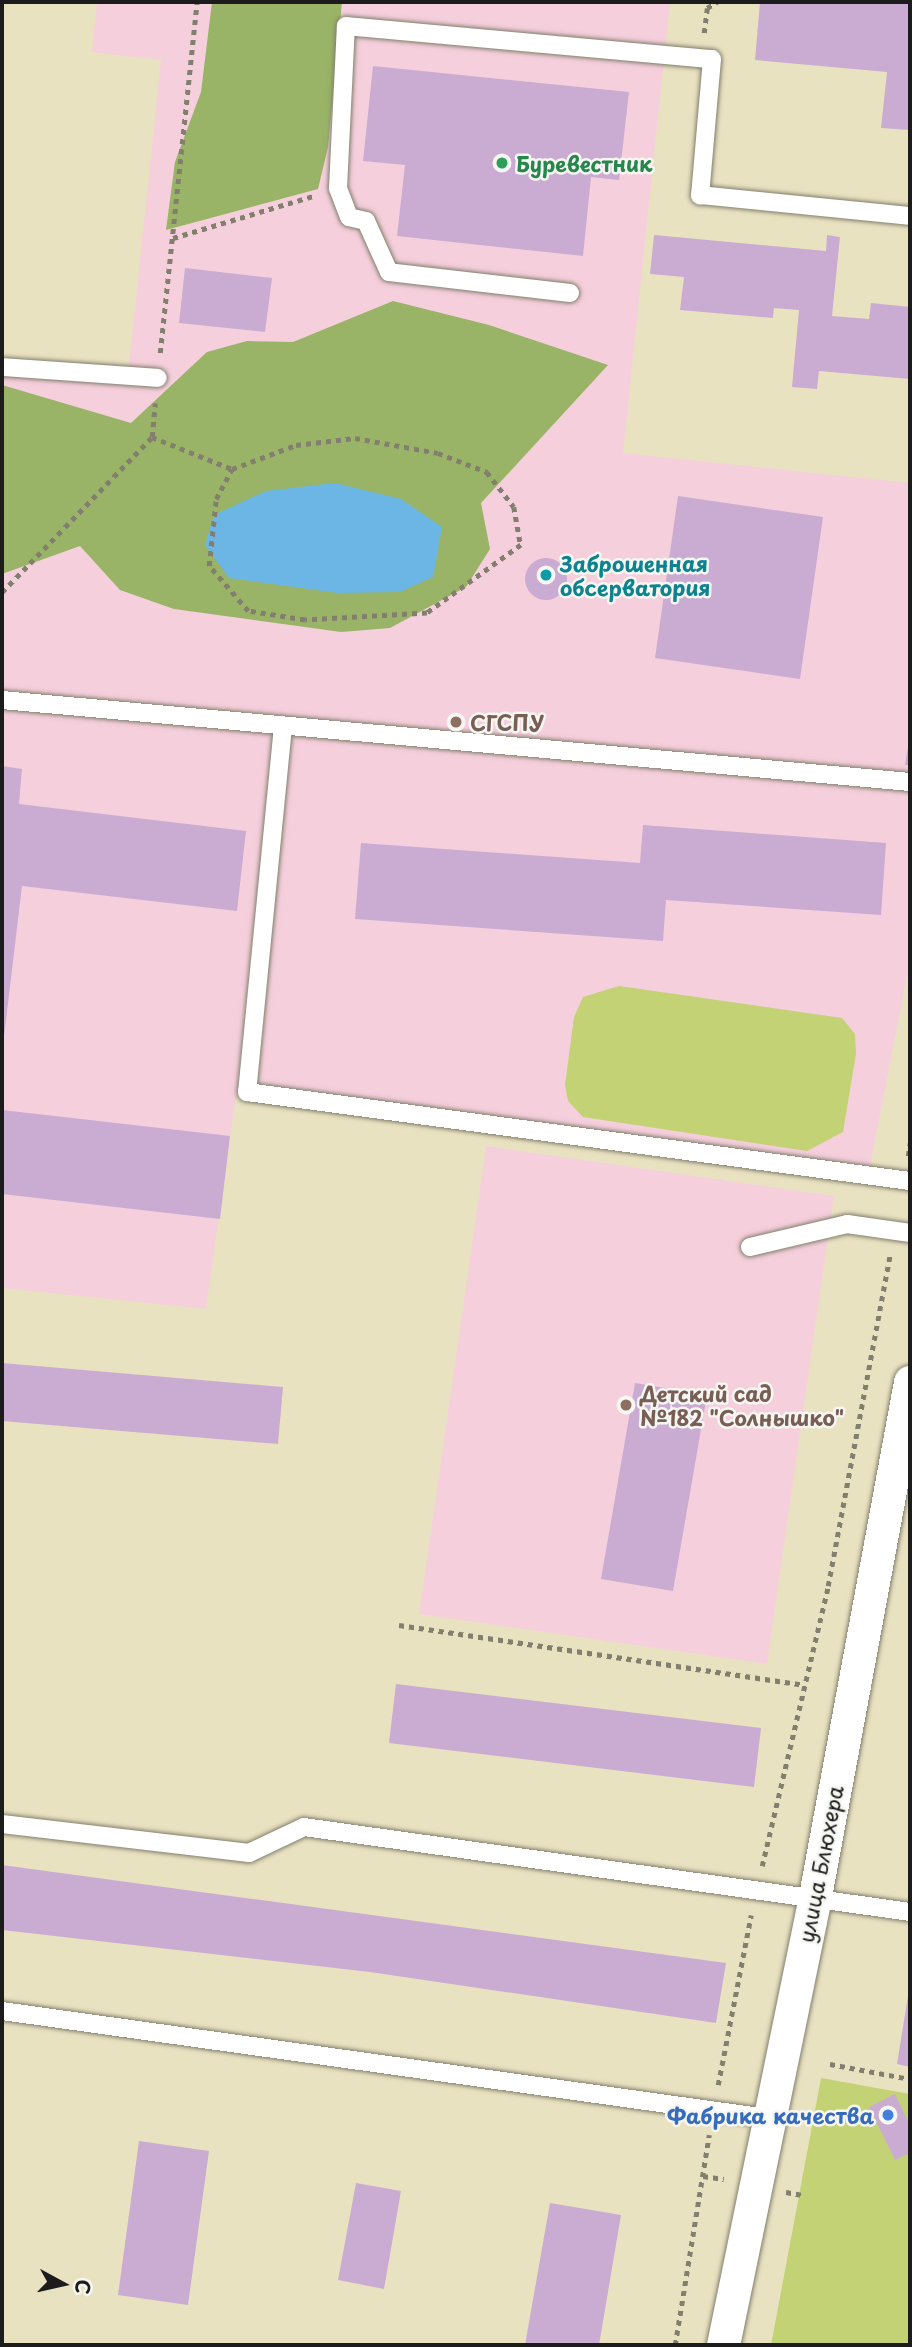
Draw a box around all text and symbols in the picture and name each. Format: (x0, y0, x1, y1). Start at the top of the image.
place label: Буревестник (516, 150, 652, 176)
marker: Буревестник (494, 155, 510, 171)
place label: Заброшенная обсерватория (560, 550, 710, 600)
marker: Заброшенная обсерватория (538, 567, 554, 583)
place label: СГСПУ (470, 709, 544, 735)
marker: СГСПУ (448, 714, 464, 730)
place label: Детский сад №182 "Солнышко" (640, 1380, 846, 1430)
marker: Детский сад №182 "Солнышко" (618, 1397, 634, 1413)
street label: улица Блюхера (792, 1783, 848, 1945)
place label: Фабрика качества (666, 2102, 874, 2128)
marker: Фабрика качества (880, 2107, 896, 2123)
north arrow (28, 2249, 98, 2319)
text: С (69, 2278, 99, 2296)

